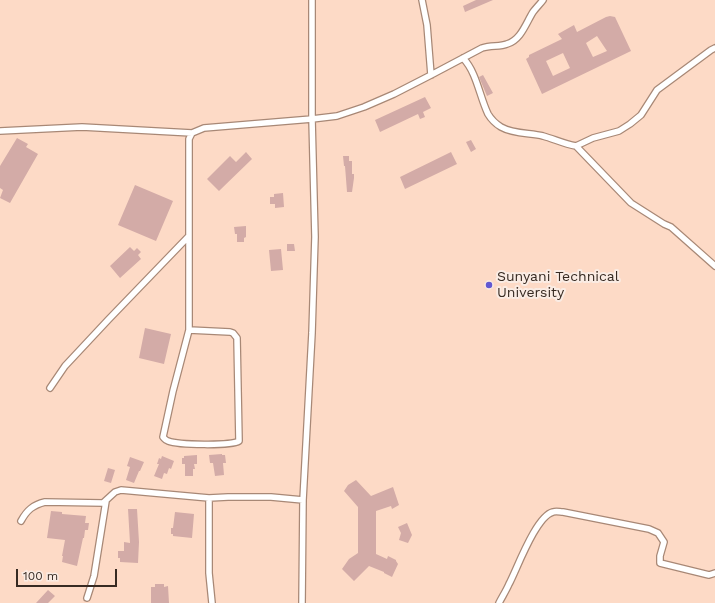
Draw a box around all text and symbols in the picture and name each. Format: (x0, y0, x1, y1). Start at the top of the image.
place label: Sunyani Technical University (497, 269, 619, 302)
marker: Sunyani Technical University (484, 280, 494, 290)
scale bar (18, 561, 119, 587)
text: 100 m (23, 569, 58, 583)

